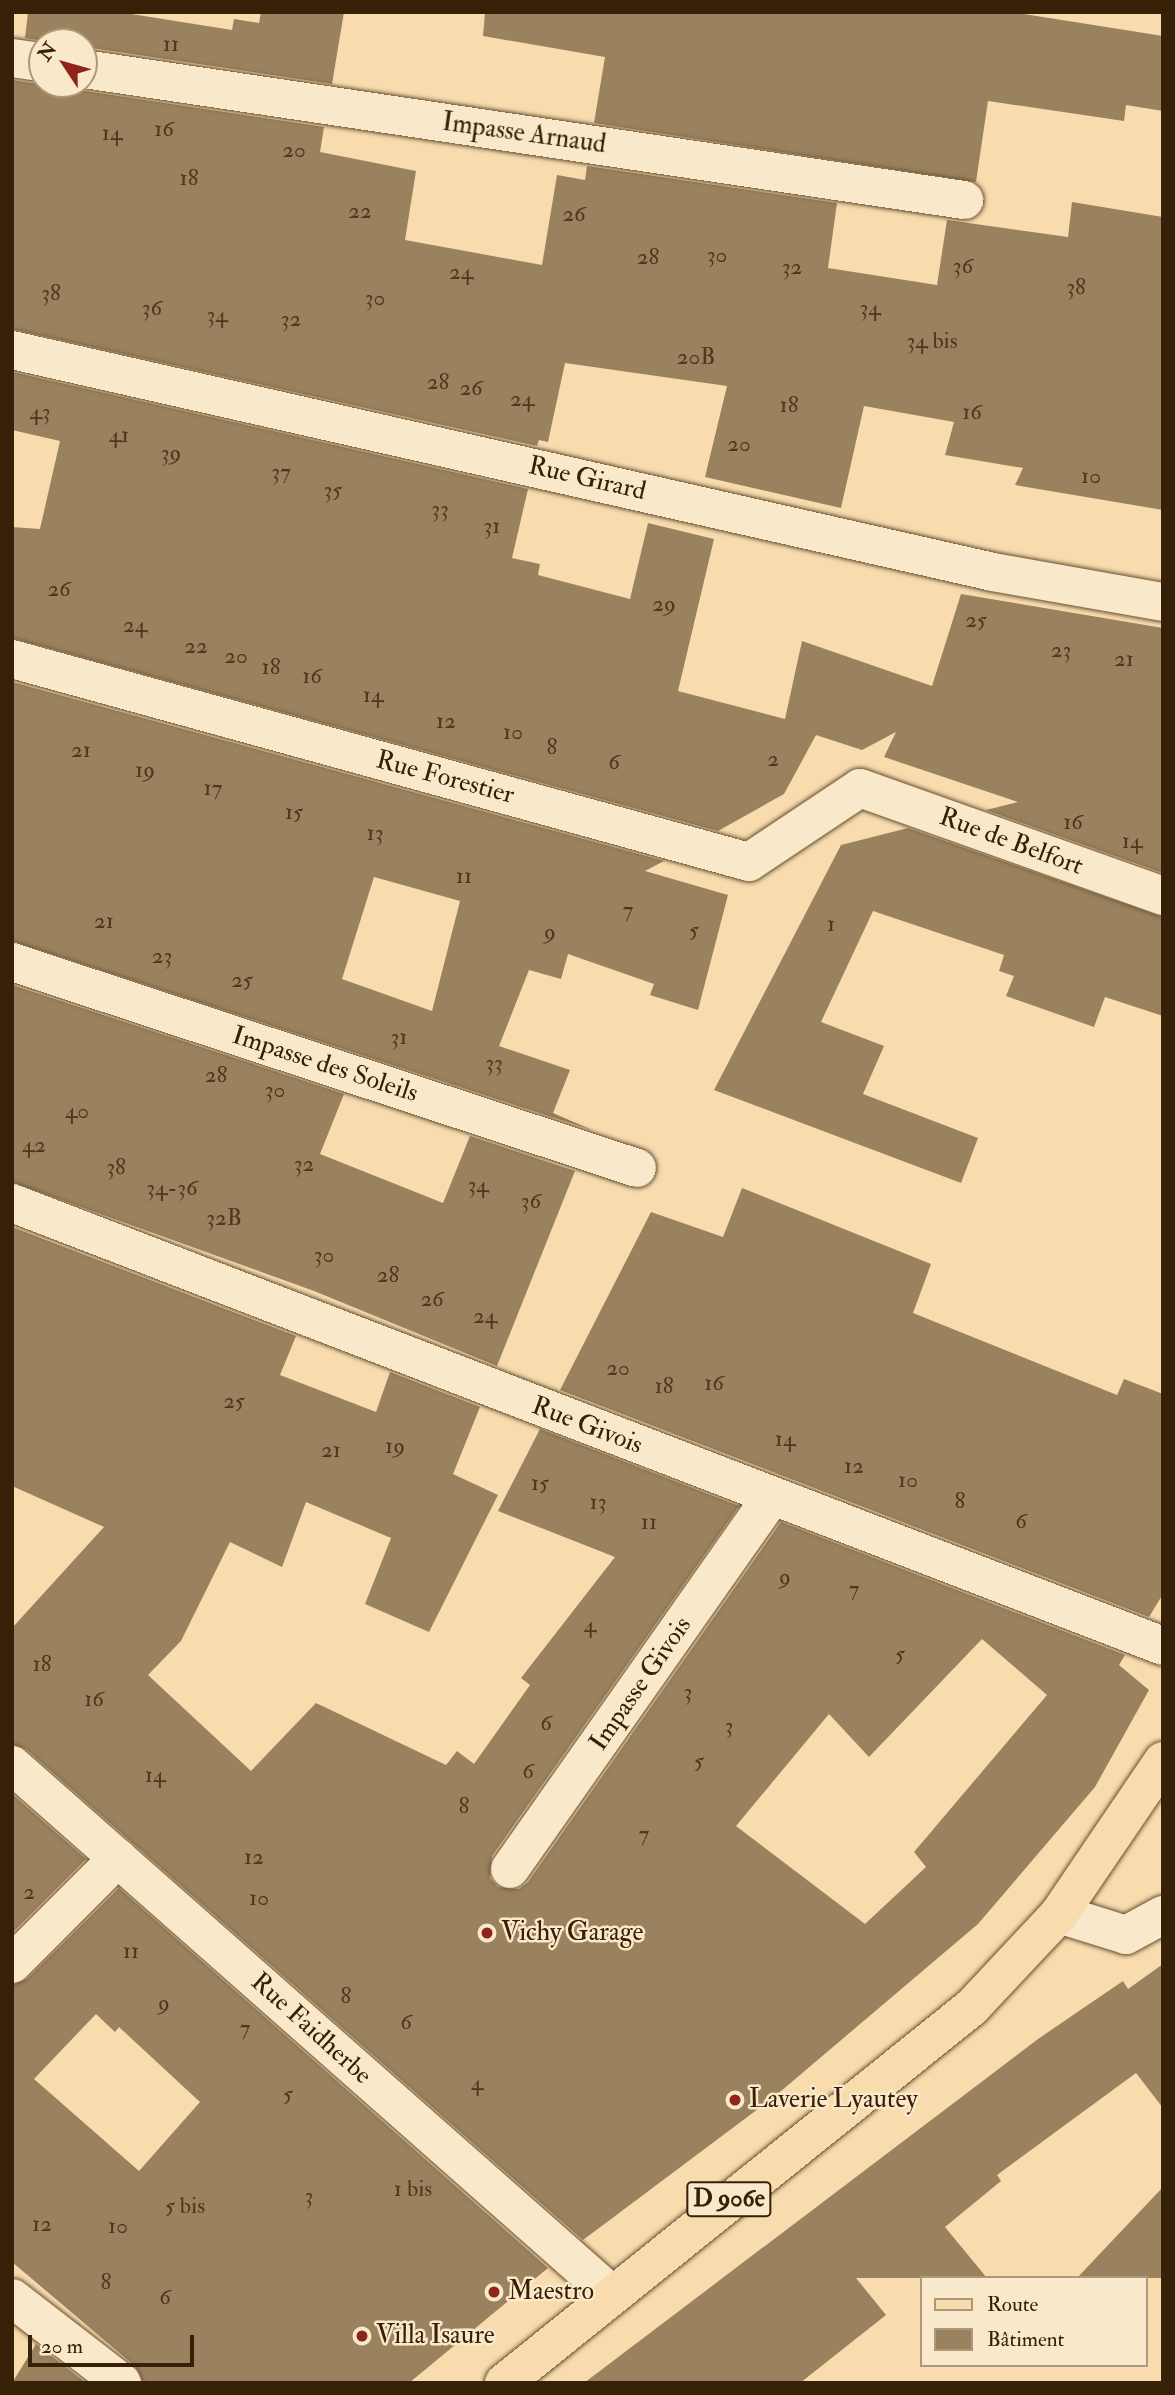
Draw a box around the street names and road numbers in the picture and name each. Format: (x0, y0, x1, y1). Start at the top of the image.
street label: Impasse Arnaud (440, 107, 608, 161)
street label: Rue Girard (525, 450, 649, 508)
street label: Rue Forestier (373, 745, 517, 811)
street label: Rue de Belfort (935, 802, 1087, 882)
street label: Impasse des Soleils (228, 1020, 422, 1110)
street label: Rue Givois (527, 1391, 647, 1461)
street label: Impasse Givois (583, 1611, 699, 1757)
street label: Rue Faidherbe (244, 1967, 378, 2091)
road number: D 906e (685, 2178, 773, 2220)

